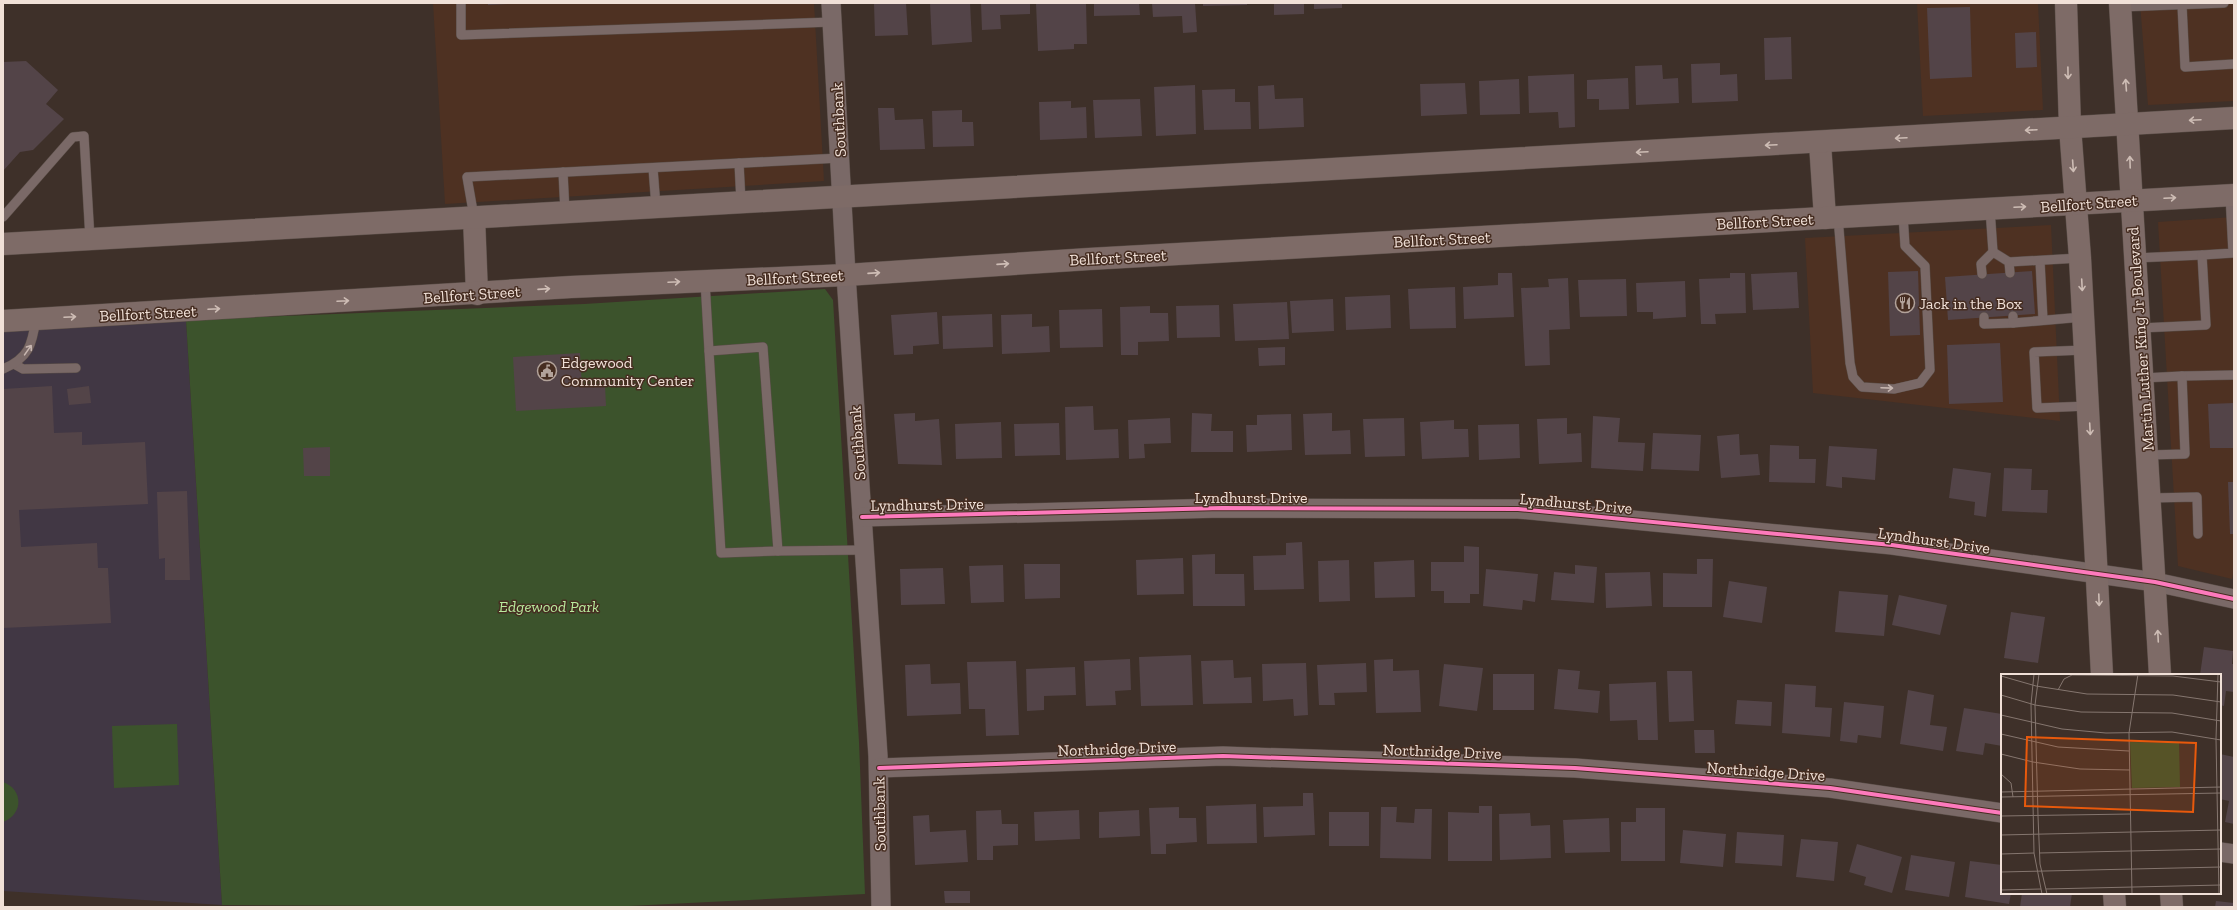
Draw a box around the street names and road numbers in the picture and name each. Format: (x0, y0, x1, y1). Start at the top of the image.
street label: Southbank (827, 82, 850, 158)
street label: Bellfort Street (2040, 191, 2138, 216)
street label: Bellfort Street (1716, 209, 1814, 234)
street label: Martin Luther King Jr Boulevard (2123, 226, 2158, 452)
street label: Bellfort Street (1393, 227, 1491, 252)
street label: Bellfort Street (1069, 245, 1167, 270)
street label: Bellfort Street (746, 265, 844, 290)
street label: Bellfort Street (423, 282, 521, 307)
street label: Bellfort Street (99, 301, 197, 326)
street label: Southbank (845, 405, 870, 481)
street label: Lyndhurst Drive (1194, 488, 1308, 507)
street label: Lyndhurst Drive (1519, 489, 1633, 518)
street label: Lyndhurst Drive (870, 494, 984, 515)
street label: Lyndhurst Drive (1877, 523, 1991, 558)
street label: Northridge Drive (1057, 737, 1177, 760)
street label: Northridge Drive (1382, 740, 1502, 763)
street label: Northridge Drive (1706, 758, 1826, 785)
street label: Southbank (869, 776, 890, 851)

